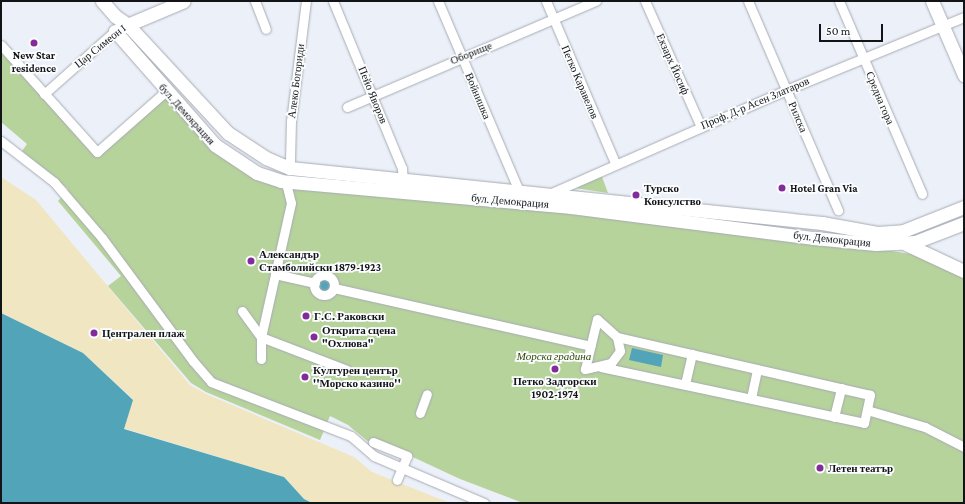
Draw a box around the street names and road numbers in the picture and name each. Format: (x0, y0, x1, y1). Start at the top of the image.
street label: Цар Симеон I (72, 21, 128, 71)
street label: Екзарх Йосиф (654, 31, 692, 97)
street label: Оборище (448, 39, 494, 67)
street label: Алеко Богориди (285, 43, 307, 119)
street label: Петко Каравелов (559, 43, 601, 121)
street label: Пейо Яворов (356, 65, 390, 125)
street label: Средна гора (863, 70, 897, 126)
street label: Войнишка (462, 71, 494, 121)
street label: Проф. Д-р Асен Златаров (699, 74, 811, 132)
street label: бул. Демокрация (156, 81, 218, 147)
street label: Рилска (786, 99, 810, 135)
street label: бул. Демокрация (471, 191, 549, 211)
street label: бул. Демокрация (793, 228, 871, 250)

